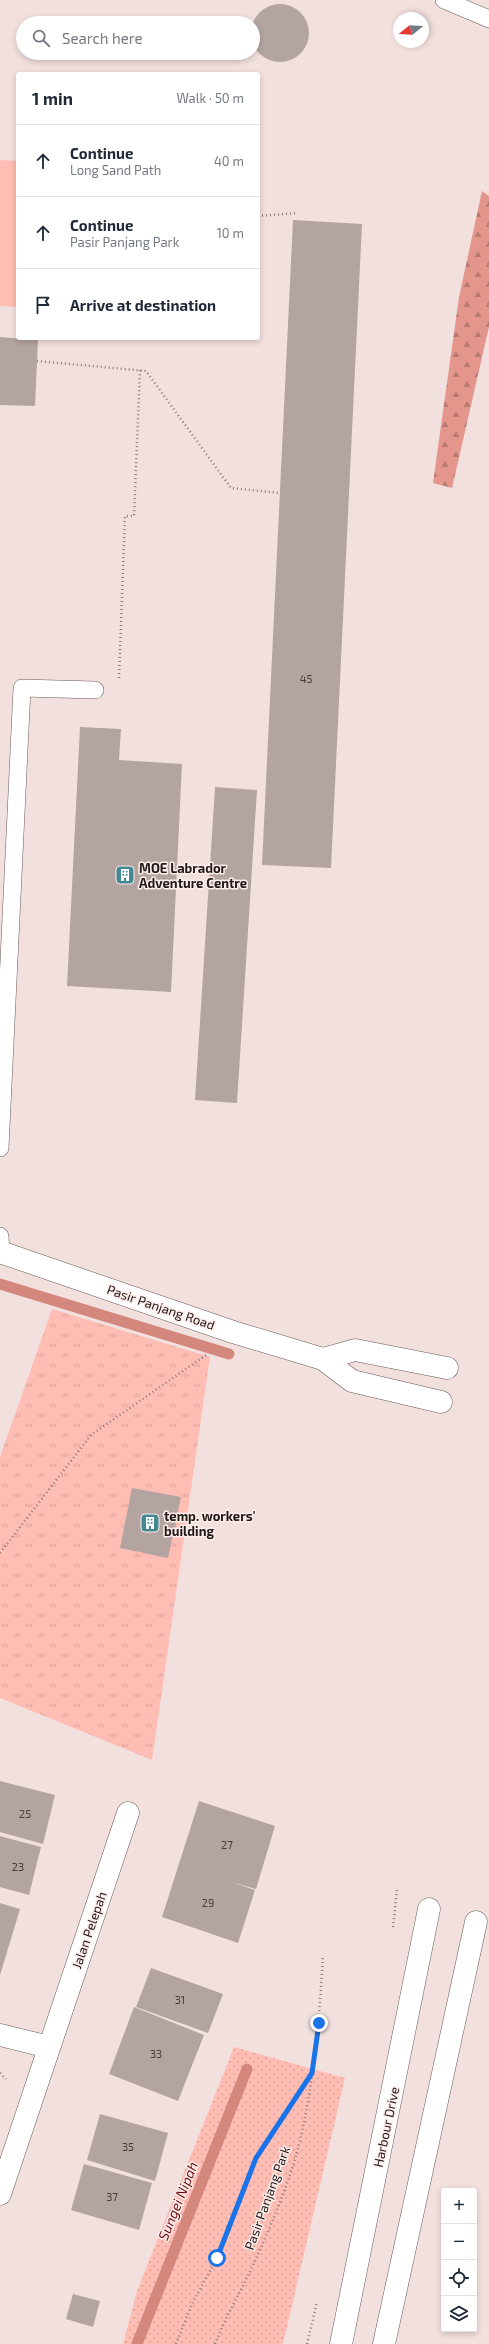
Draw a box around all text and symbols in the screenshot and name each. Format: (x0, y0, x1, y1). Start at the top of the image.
north arrow (393, 12, 429, 48)
search box (16, 16, 260, 60)
icon: search (30, 27, 52, 49)
text: Search here (62, 29, 143, 47)
text: 1 min (32, 88, 73, 108)
text: Walk · 50 m (176, 90, 244, 106)
text: Continue (70, 144, 133, 162)
icon: ahead (32, 150, 54, 172)
text: 40 m (214, 153, 244, 169)
text: Long Sand Path (70, 162, 161, 178)
text: Continue (70, 216, 133, 234)
icon: ahead (32, 222, 54, 244)
text: 10 m (217, 225, 244, 241)
text: Pasir Panjang Park (70, 234, 179, 250)
icon: arrive (32, 294, 54, 316)
text: Arrive at destination (70, 296, 216, 314)
house number: 45 (300, 672, 312, 685)
place label: MOE Labrador Adventure Centre (139, 860, 247, 891)
building icon: MOE Labrador Adventure Centre (114, 864, 136, 886)
street label: Pasir Panjang Road (105, 1281, 217, 1333)
place label: temp. workers' building (164, 1508, 256, 1539)
building icon: temp. workers' building (139, 1512, 161, 1534)
house number: 25 (19, 1807, 31, 1820)
house number: 27 (221, 1838, 233, 1851)
house number: 23 (12, 1860, 24, 1873)
street label: Jalan Pelepah (68, 1889, 110, 1971)
house number: 29 (202, 1896, 214, 1909)
house number: 31 (175, 1993, 185, 2006)
route end (310, 2014, 328, 2032)
house number: 33 (150, 2047, 162, 2060)
street label: Harbour Drive (370, 2085, 402, 2169)
house number: 35 (122, 2140, 134, 2153)
street label: Pasir Panjang Park (241, 2144, 293, 2252)
water label: Sungei Nipah (154, 2159, 201, 2243)
map controls (441, 2188, 477, 2332)
button: + (441, 2188, 477, 2224)
house number: 37 (106, 2190, 118, 2203)
button: − (441, 2224, 477, 2260)
route start (208, 2249, 226, 2267)
button: locate (441, 2260, 477, 2296)
button: layers (441, 2296, 477, 2332)

